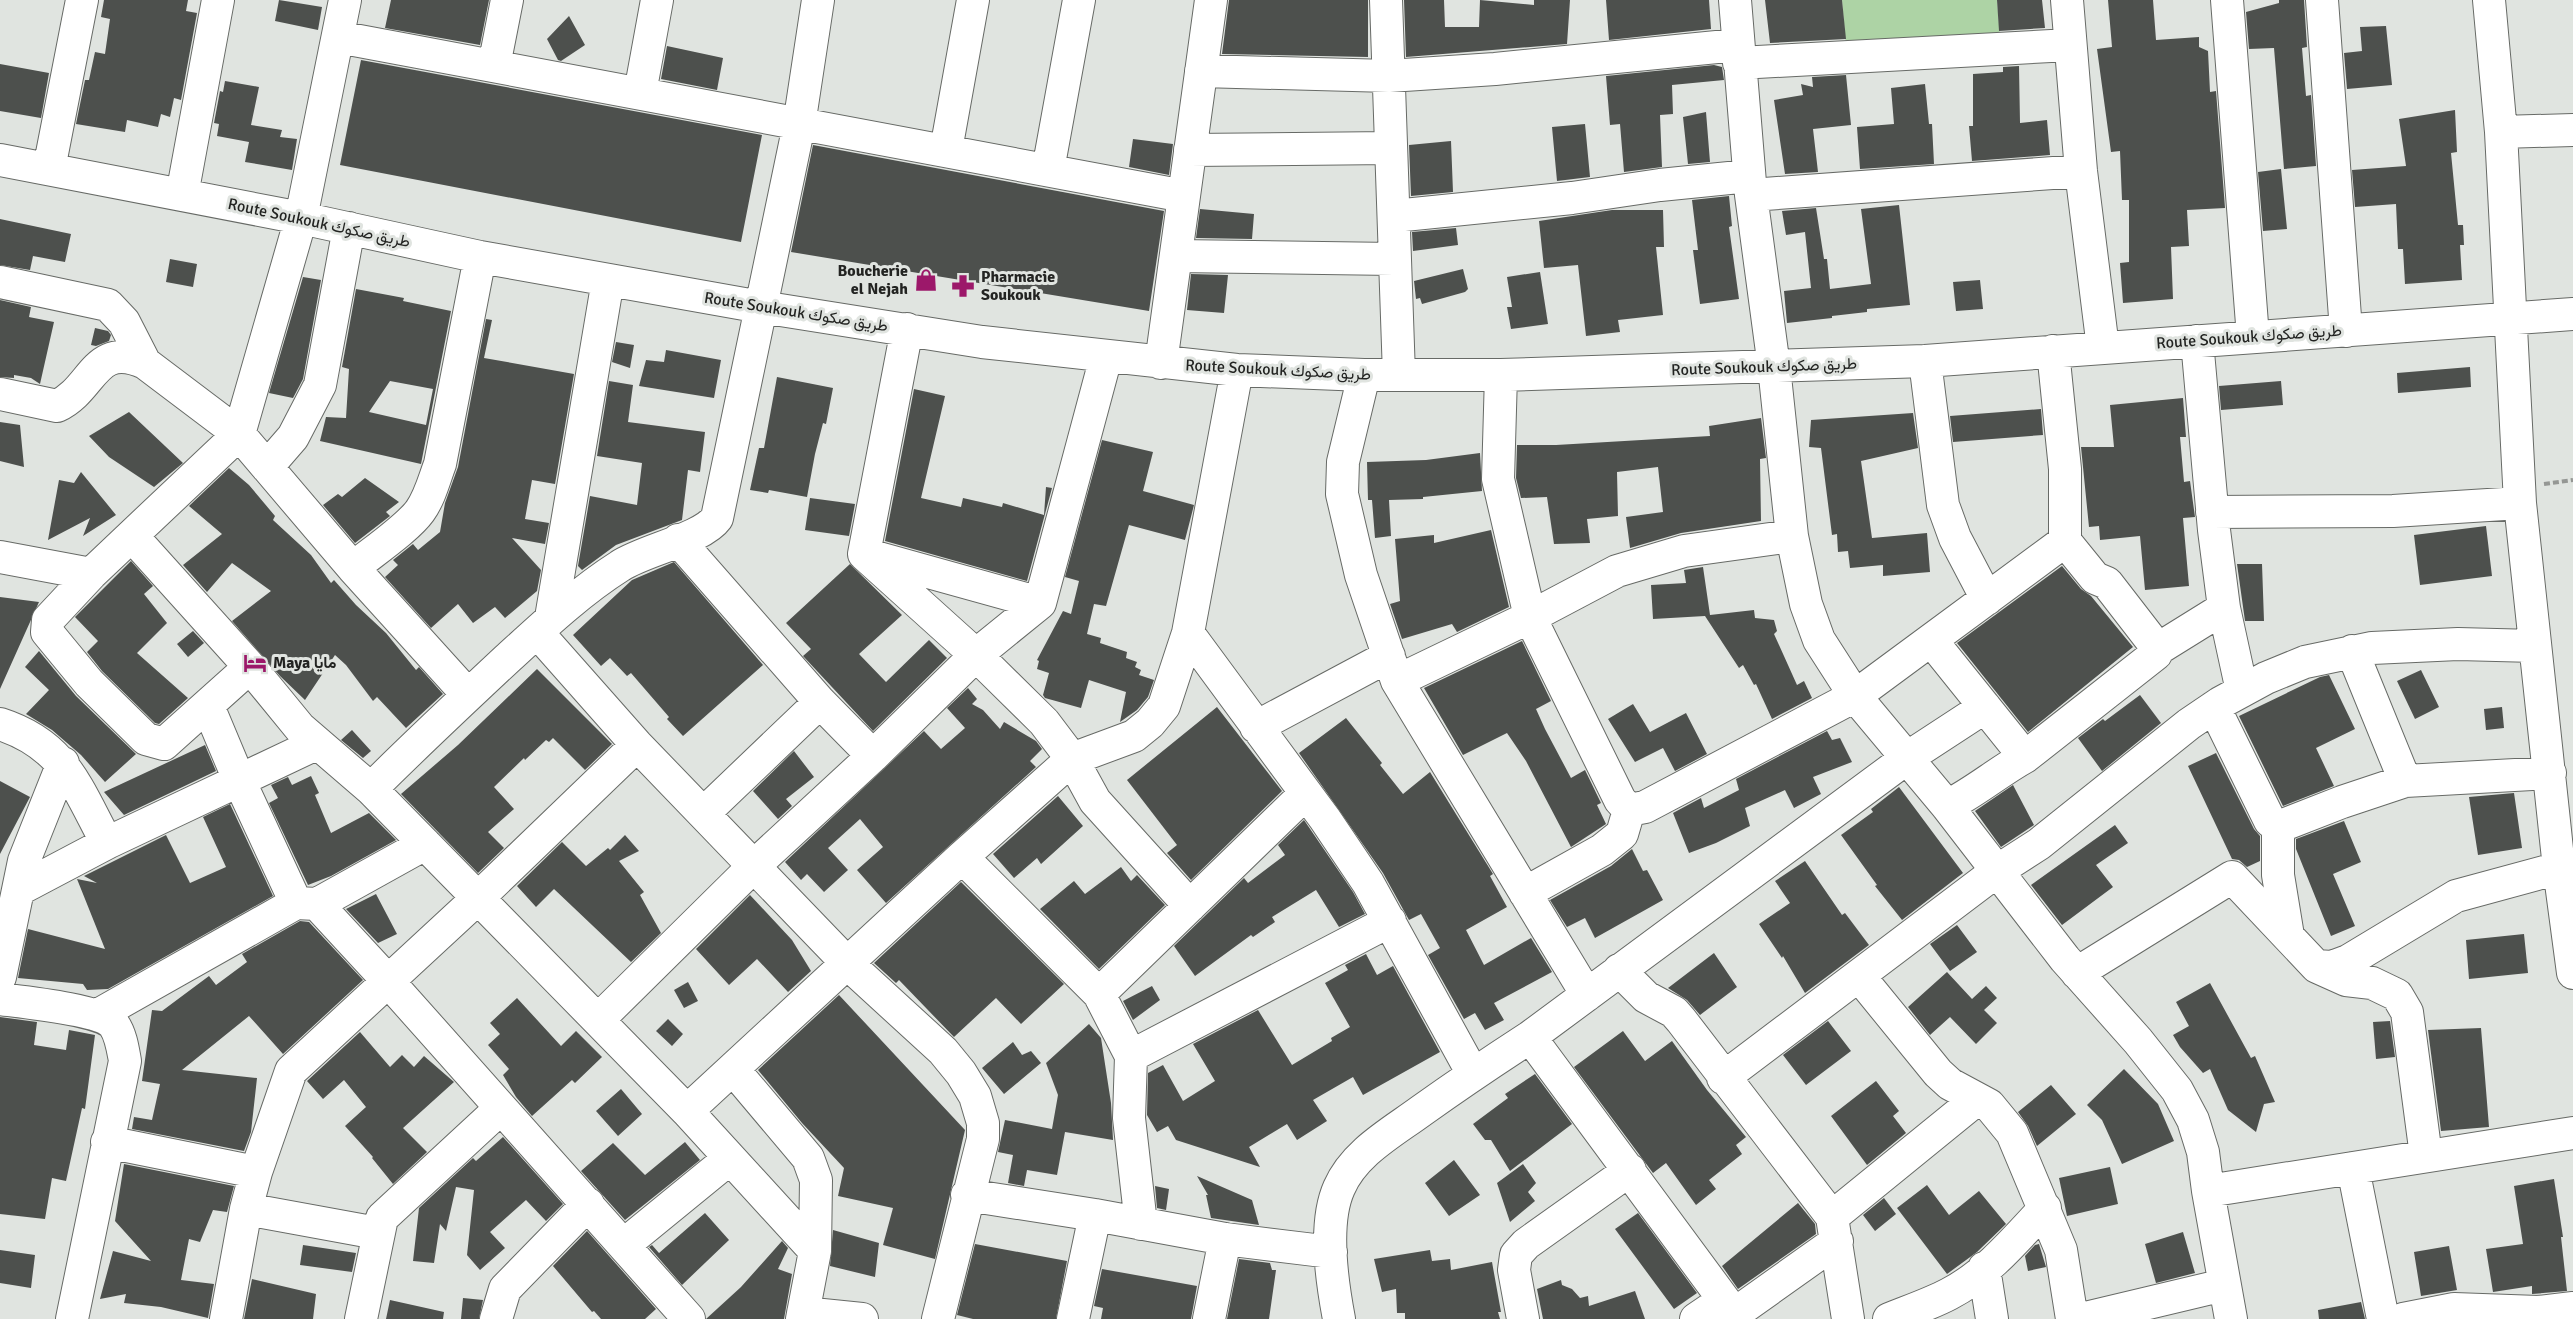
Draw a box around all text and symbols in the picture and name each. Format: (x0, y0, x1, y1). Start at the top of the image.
street label: Route Soukouk طريق صكوك (226, 194, 412, 252)
place label: Boucherie el Nejah (837, 261, 908, 299)
shop icon: Boucherie el Nejah (913, 267, 939, 293)
place label: Pharmacie Soukouk (981, 267, 1055, 305)
pharmacy icon: Pharmacie Soukouk (950, 273, 976, 299)
street label: Route Soukouk طريق صكوك (703, 288, 889, 336)
street label: Route Soukouk طريق صكوك (2156, 321, 2342, 353)
street label: Route Soukouk طريق صكوك (1671, 354, 1857, 380)
street label: Route Soukouk طريق صكوك (1185, 355, 1371, 385)
hotel icon: Maya مايا (242, 650, 268, 676)
place label: Maya مايا (273, 653, 337, 673)

